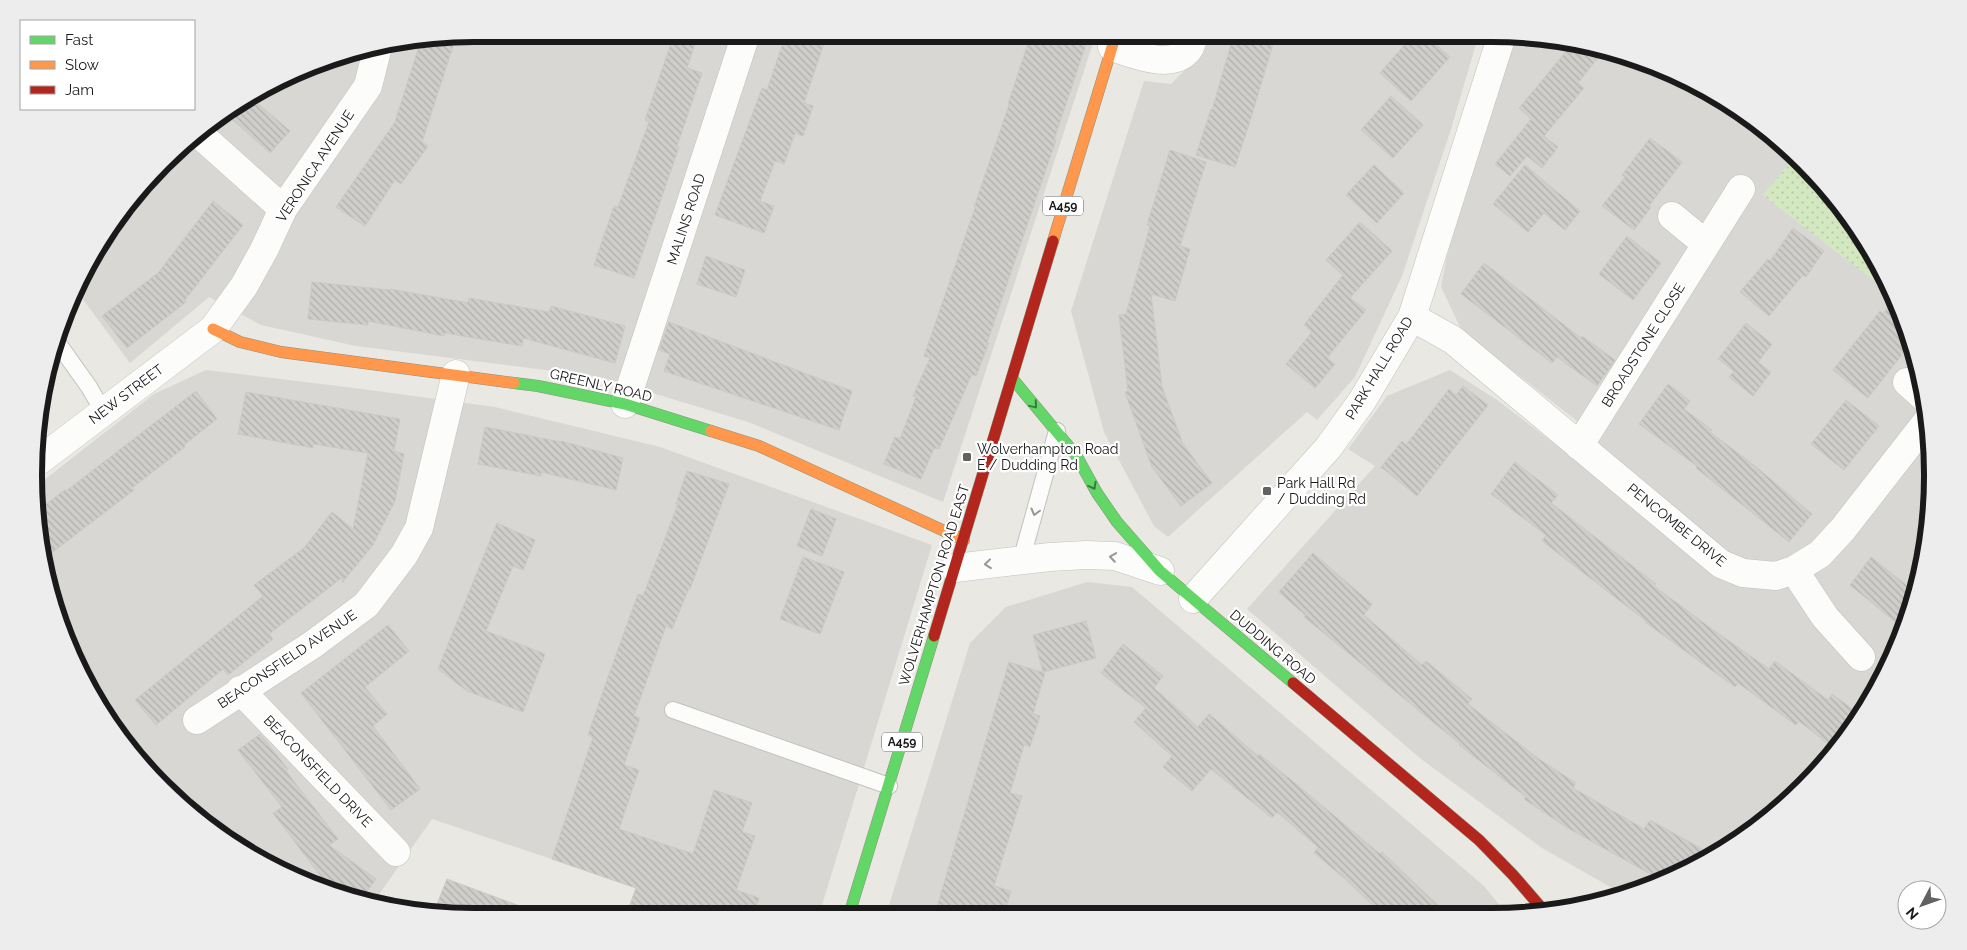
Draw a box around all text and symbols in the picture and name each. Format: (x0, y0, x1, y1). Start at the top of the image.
legend (20, 20, 195, 110)
text: Fast (65, 31, 93, 49)
text: Slow (65, 56, 99, 74)
text: Jam (65, 81, 94, 99)
street label: VERONICA AVENUE (273, 107, 357, 225)
street label: MALINS ROAD (664, 171, 708, 267)
road number: A459 (1043, 197, 1083, 216)
street label: BROADSTONE CLOSE (1598, 280, 1688, 410)
street label: PARK HALL ROAD (1342, 314, 1416, 422)
street label: NEW STREET (86, 361, 167, 427)
street label: GREENLY ROAD (548, 365, 654, 405)
one-way arrow (1029, 399, 1037, 408)
place label: Wolverhampton Road E / Dudding Rd (977, 441, 1118, 473)
marker: Wolverhampton Road E / Dudding Rd (961, 451, 973, 463)
place label: Park Hall Rd / Dudding Rd (1277, 475, 1366, 507)
street label: PENCOMBE DRIVE (1624, 480, 1730, 570)
one-way arrow (1087, 481, 1097, 490)
street label: WOLVERHAMPTON ROAD EAST (896, 482, 972, 688)
marker: Park Hall Rd / Dudding Rd (1261, 485, 1273, 497)
one-way arrow (1030, 507, 1040, 516)
one-way arrow (1109, 553, 1118, 563)
one-way arrow (984, 558, 992, 569)
street label: BEACONSFIELD AVENUE (214, 606, 360, 712)
street label: DUDDING ROAD (1227, 606, 1319, 688)
street label: BEACONSFIELD DRIVE (261, 712, 375, 830)
road number: A459 (882, 732, 922, 752)
north arrow (1897, 880, 1947, 930)
text: N (1903, 904, 1922, 923)

